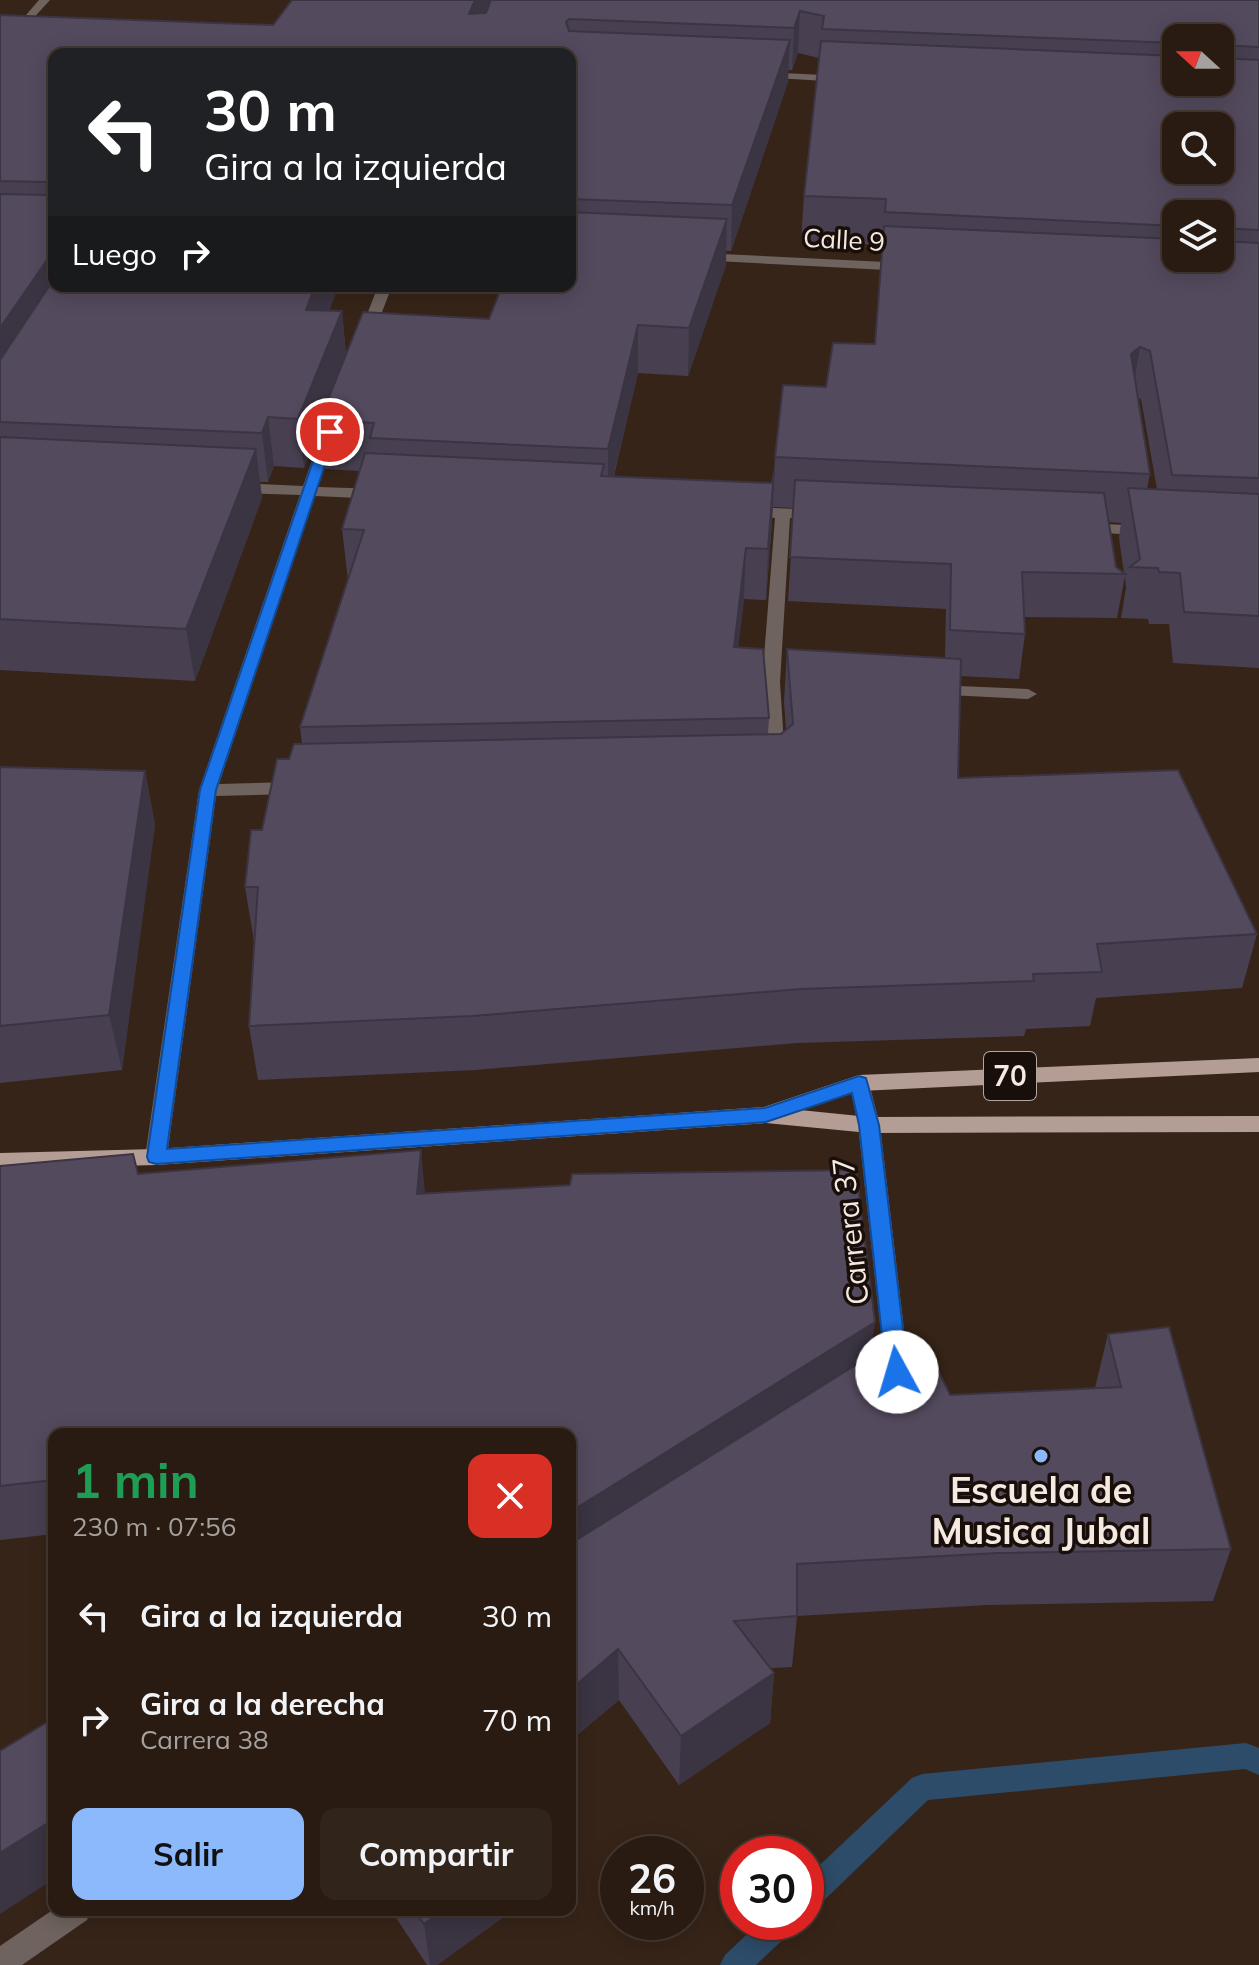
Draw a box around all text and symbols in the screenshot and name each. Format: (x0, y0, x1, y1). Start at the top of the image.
north arrow (1162, 24, 1234, 96)
map controls (1162, 24, 1234, 272)
text: 30 m (204, 75, 337, 145)
icon: left (72, 80, 176, 184)
button: search (1162, 112, 1234, 184)
text: Gira a la izquierda (204, 144, 507, 189)
button: layers (1162, 200, 1234, 272)
street label: Calle 9 (802, 221, 886, 258)
icon: right (173, 232, 217, 276)
text: Luego (72, 235, 157, 273)
pin (296, 398, 364, 466)
icon: arrive (308, 410, 352, 454)
road number: 70 (984, 1052, 1036, 1100)
street label: Carrera 37 (823, 1155, 877, 1307)
position arrow (855, 1330, 939, 1414)
marker: Escuela de Musica Jubal (1032, 1447, 1050, 1465)
text: 1 min (72, 1450, 199, 1510)
button: close (468, 1454, 552, 1538)
place label: Escuela de Musica Jubal (932, 1467, 1150, 1553)
text: 230 m · 07:56 (72, 1510, 236, 1543)
icon: left (72, 1594, 116, 1638)
text: Gira a la izquierda (140, 1597, 403, 1635)
text: 30 m (482, 1597, 552, 1635)
text: Gira a la derecha (140, 1685, 385, 1723)
icon: right (72, 1698, 116, 1742)
text: 70 m (482, 1701, 552, 1739)
text: Carrera 38 (140, 1723, 269, 1756)
button: Salir (72, 1808, 304, 1900)
button: Compartir (320, 1808, 552, 1900)
speed limit sign: 30 (720, 1836, 824, 1940)
text: 26 (628, 1853, 676, 1903)
text: km/h (629, 1895, 675, 1920)

